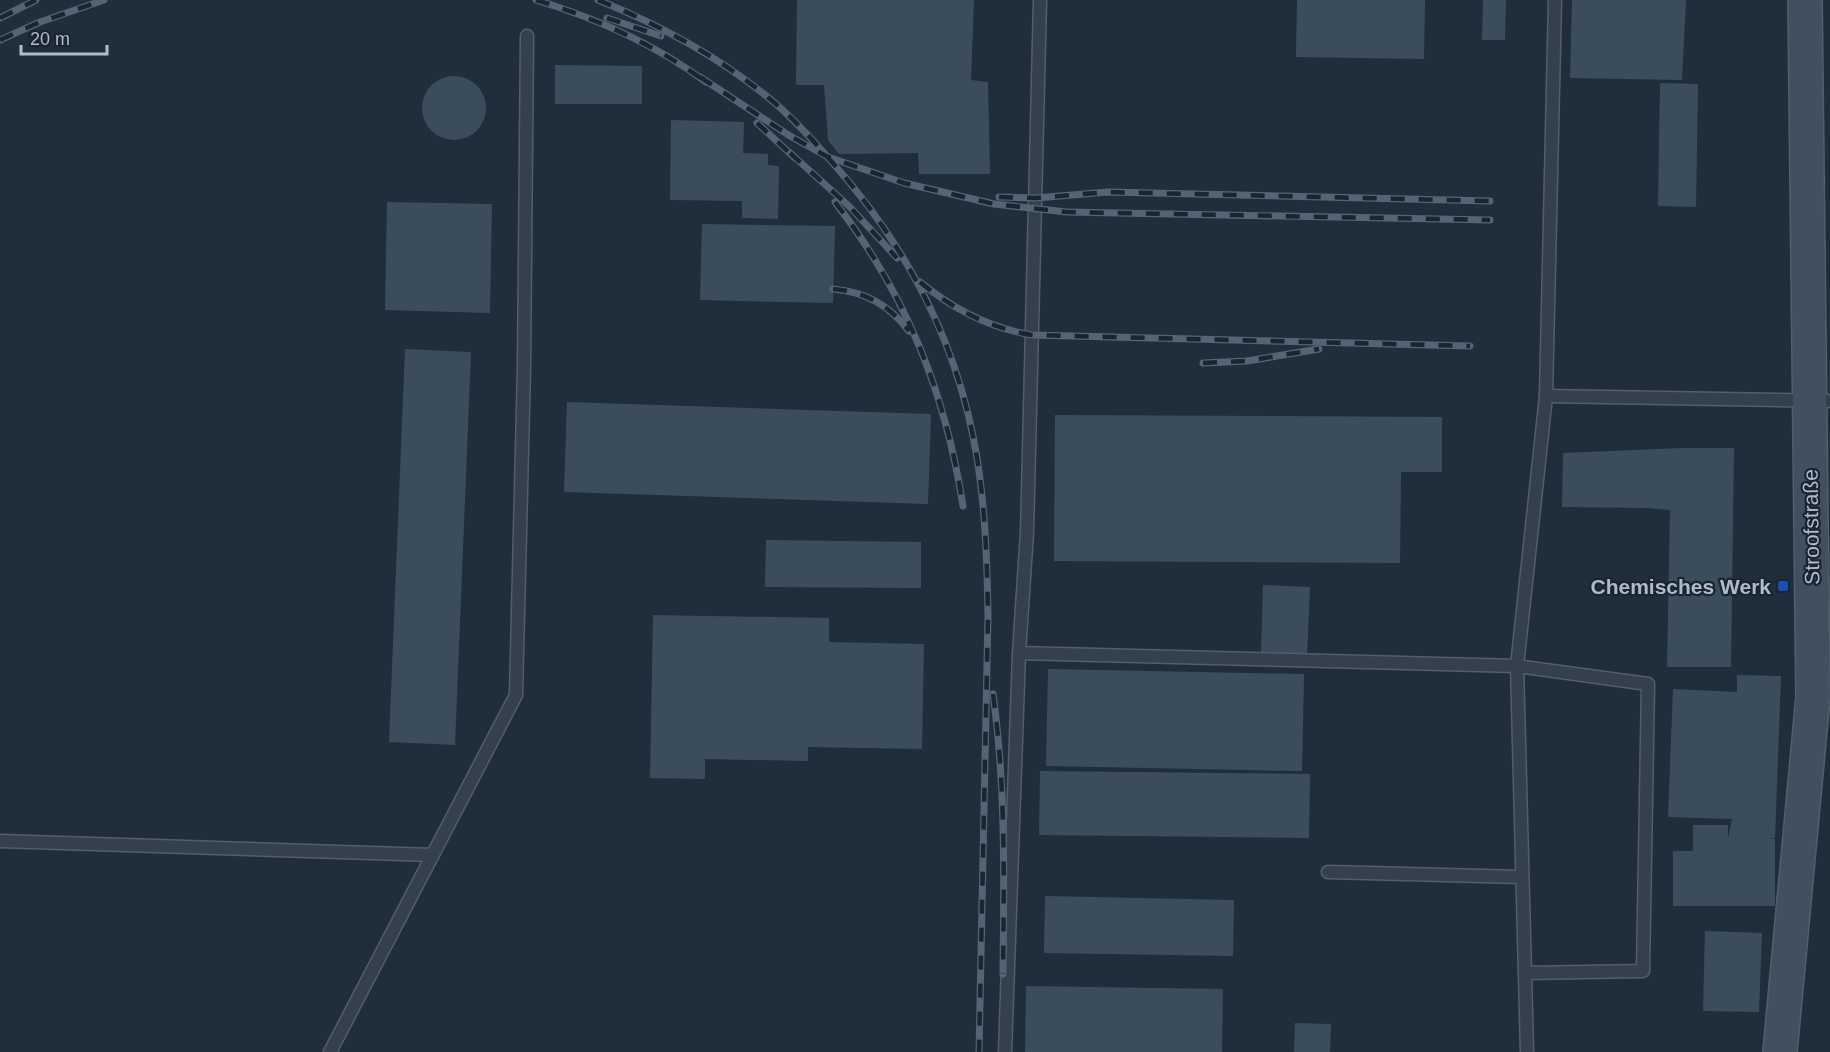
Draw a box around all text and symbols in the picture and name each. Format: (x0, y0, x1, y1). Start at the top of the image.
scale bar (21, 18, 106, 56)
text: 20 m (30, 29, 70, 49)
street label: Stroofstraße (1798, 469, 1824, 585)
place label: Chemisches Werk (1590, 575, 1771, 598)
marker: Chemisches Werk (1776, 579, 1790, 593)

